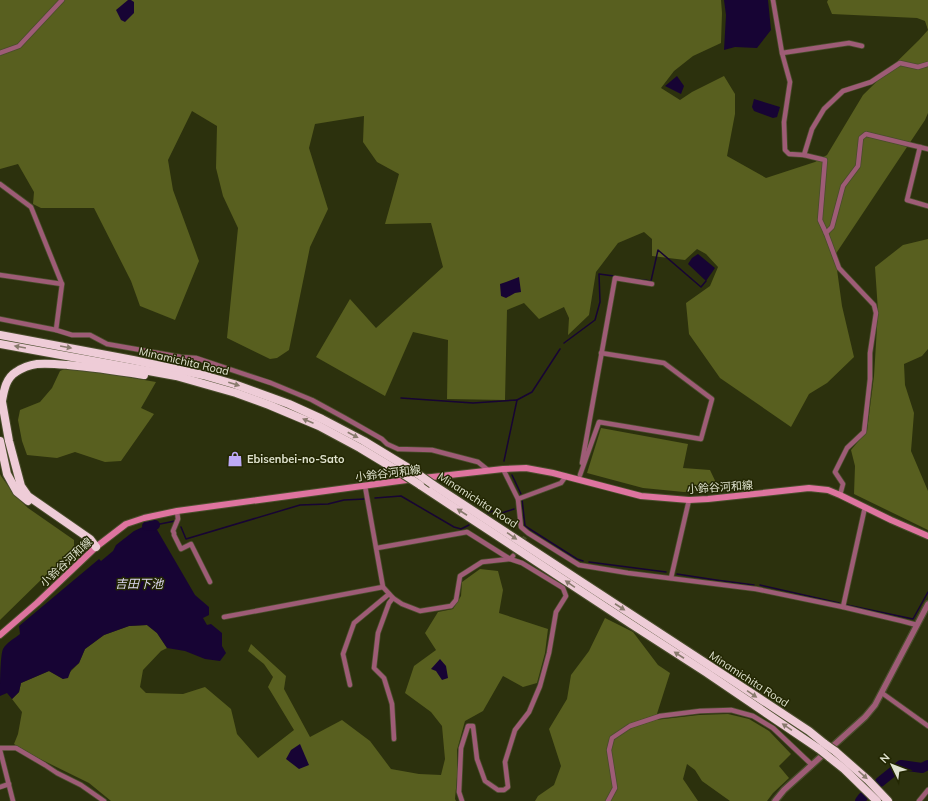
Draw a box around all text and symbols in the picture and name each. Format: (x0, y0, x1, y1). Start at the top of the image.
one-way arrow (14, 344, 27, 350)
one-way arrow (60, 344, 72, 350)
street label: Minamichita Road (138, 344, 230, 378)
one-way arrow (228, 381, 240, 387)
one-way arrow (303, 418, 314, 424)
one-way arrow (347, 432, 359, 438)
shop icon: Ebisenbei-no-Sato (226, 450, 244, 468)
place label: Ebisenbei-no-Sato (247, 452, 345, 466)
street label: 小鈴谷河和線 (354, 462, 422, 484)
street label: Minamichita Road (436, 469, 520, 531)
street label: 小鈴谷河和線 (687, 478, 753, 496)
one-way arrow (456, 509, 468, 516)
one-way arrow (506, 532, 517, 540)
street label: 小鈴谷河和線 (37, 534, 95, 590)
water label: 吉田下池 (115, 576, 164, 591)
one-way arrow (565, 580, 576, 588)
one-way arrow (615, 603, 625, 611)
street label: Minamichita Road (707, 648, 791, 710)
one-way arrow (674, 651, 684, 659)
one-way arrow (747, 690, 757, 698)
one-way arrow (782, 723, 793, 731)
north arrow (872, 745, 912, 785)
text: N (877, 750, 893, 766)
one-way arrow (857, 771, 868, 780)

